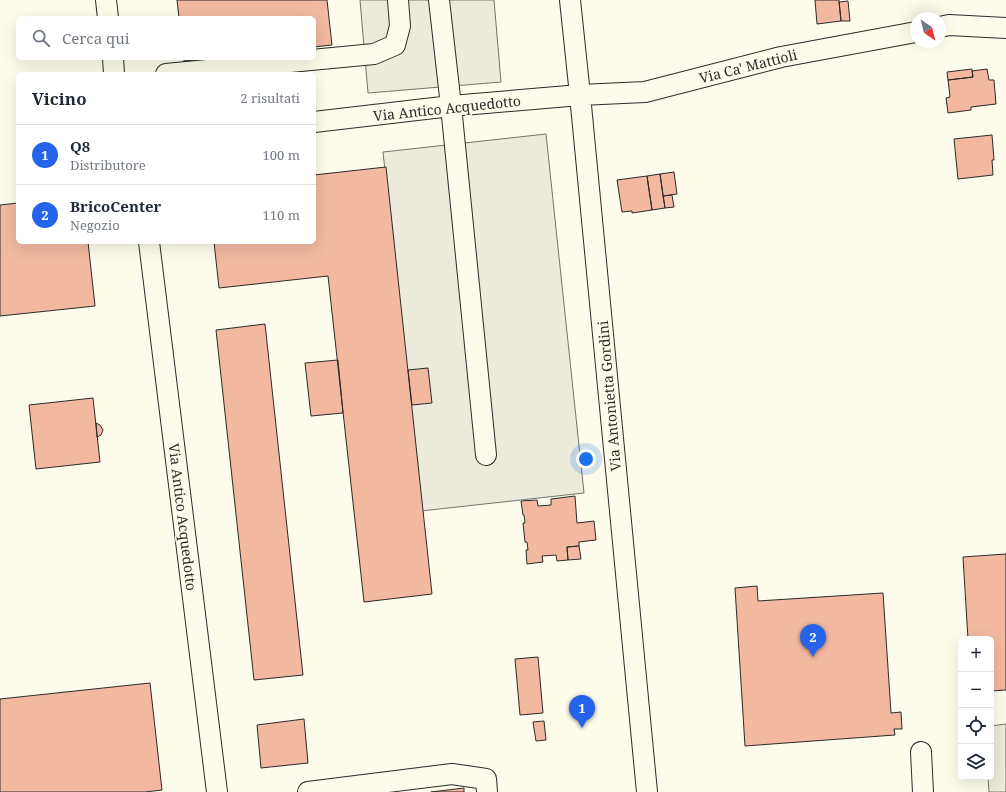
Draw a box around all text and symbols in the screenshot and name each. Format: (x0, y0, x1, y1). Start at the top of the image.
north arrow (910, 12, 946, 48)
search box (16, 16, 316, 60)
icon: search (30, 27, 52, 49)
text: Cerca qui (62, 28, 130, 48)
street label: Via Ca' Mattioli (697, 45, 799, 87)
text: Vicino (32, 87, 87, 110)
text: 2 risultati (240, 89, 300, 107)
street label: Via Antico Acquedotto (372, 91, 522, 125)
text: Q8 (70, 136, 90, 156)
text: 1 (41, 146, 49, 164)
text: 100 m (263, 146, 300, 164)
text: Distributore (70, 156, 146, 174)
text: BricoCenter (70, 196, 161, 216)
text: 2 (41, 206, 49, 224)
text: 110 m (263, 206, 300, 224)
text: Negozio (70, 216, 120, 234)
street label: Via Antonietta Gordini (593, 319, 625, 472)
street label: Via Antico Acquedotto (165, 442, 201, 592)
your location (576, 449, 596, 469)
pin: 2 (800, 624, 826, 657)
map controls (958, 636, 994, 780)
button: + (958, 636, 994, 672)
button: − (958, 672, 994, 708)
pin: 1 (569, 695, 595, 728)
button: locate (958, 708, 994, 744)
button: layers (958, 744, 994, 780)

